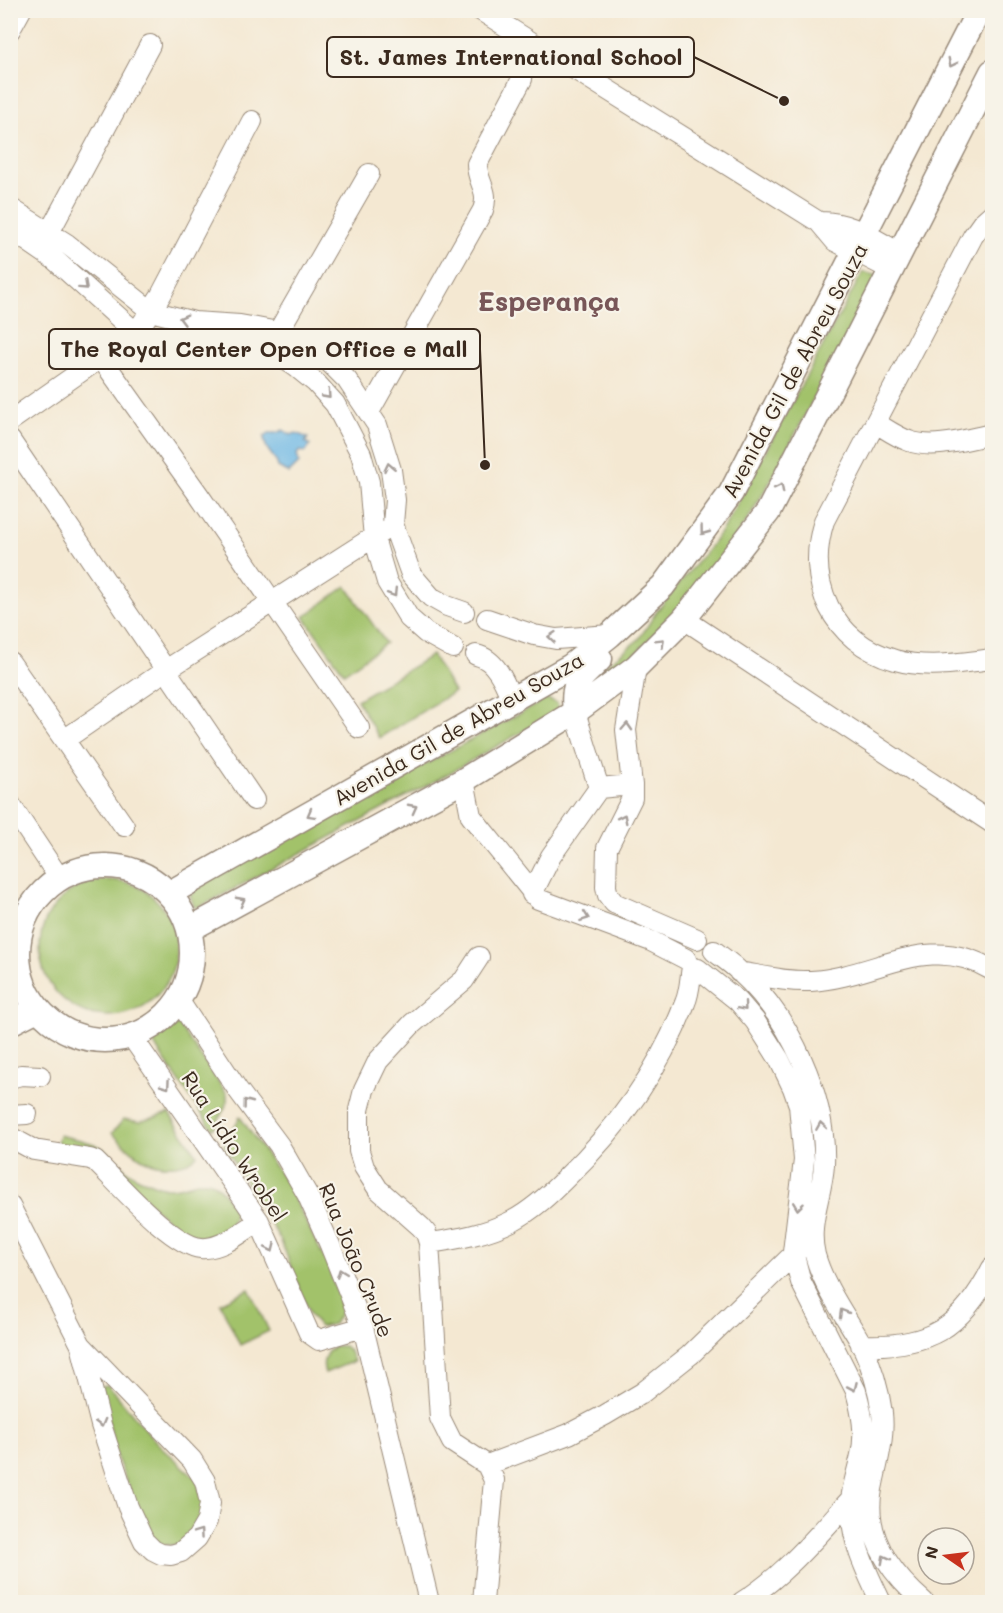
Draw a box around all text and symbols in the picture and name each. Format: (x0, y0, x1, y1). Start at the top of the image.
callout: St. James International School (327, 37, 694, 77)
text: St. James International School (339, 42, 683, 71)
one-way arrow (948, 56, 960, 67)
street label: Avenida Gil de Abreu Souza (715, 238, 873, 502)
one-way arrow (77, 279, 88, 290)
district label: Esperança (478, 283, 620, 318)
one-way arrow (178, 314, 188, 327)
callout: The Royal Center Open Office e Mall (49, 329, 480, 369)
text: The Royal Center Open Office e Mall (61, 334, 467, 363)
one-way arrow (320, 389, 331, 399)
one-way arrow (384, 462, 397, 472)
one-way arrow (773, 484, 785, 495)
one-way arrow (700, 524, 711, 535)
one-way arrow (386, 586, 397, 597)
one-way arrow (547, 631, 556, 644)
one-way arrow (655, 638, 665, 649)
street label: Avenida Gil de Abreu Souza (328, 645, 588, 811)
one-way arrow (621, 723, 634, 732)
one-way arrow (406, 804, 417, 815)
one-way arrow (307, 806, 317, 818)
one-way arrow (616, 814, 627, 824)
one-way arrow (235, 897, 245, 908)
one-way arrow (580, 909, 590, 922)
one-way arrow (736, 1000, 747, 1010)
street label: Rua Lídio Wrobel (176, 1066, 294, 1226)
one-way arrow (159, 1078, 170, 1089)
one-way arrow (244, 1099, 255, 1110)
one-way arrow (815, 1122, 828, 1132)
street label: Rua João Crude (314, 1179, 400, 1341)
one-way arrow (792, 1201, 805, 1211)
one-way arrow (264, 1242, 276, 1253)
one-way arrow (336, 1268, 348, 1279)
one-way arrow (839, 1309, 850, 1319)
one-way arrow (846, 1381, 858, 1392)
one-way arrow (93, 1417, 106, 1427)
north arrow (916, 1526, 976, 1586)
one-way arrow (192, 1529, 203, 1540)
text: N (919, 1544, 943, 1561)
one-way arrow (881, 1555, 892, 1565)

